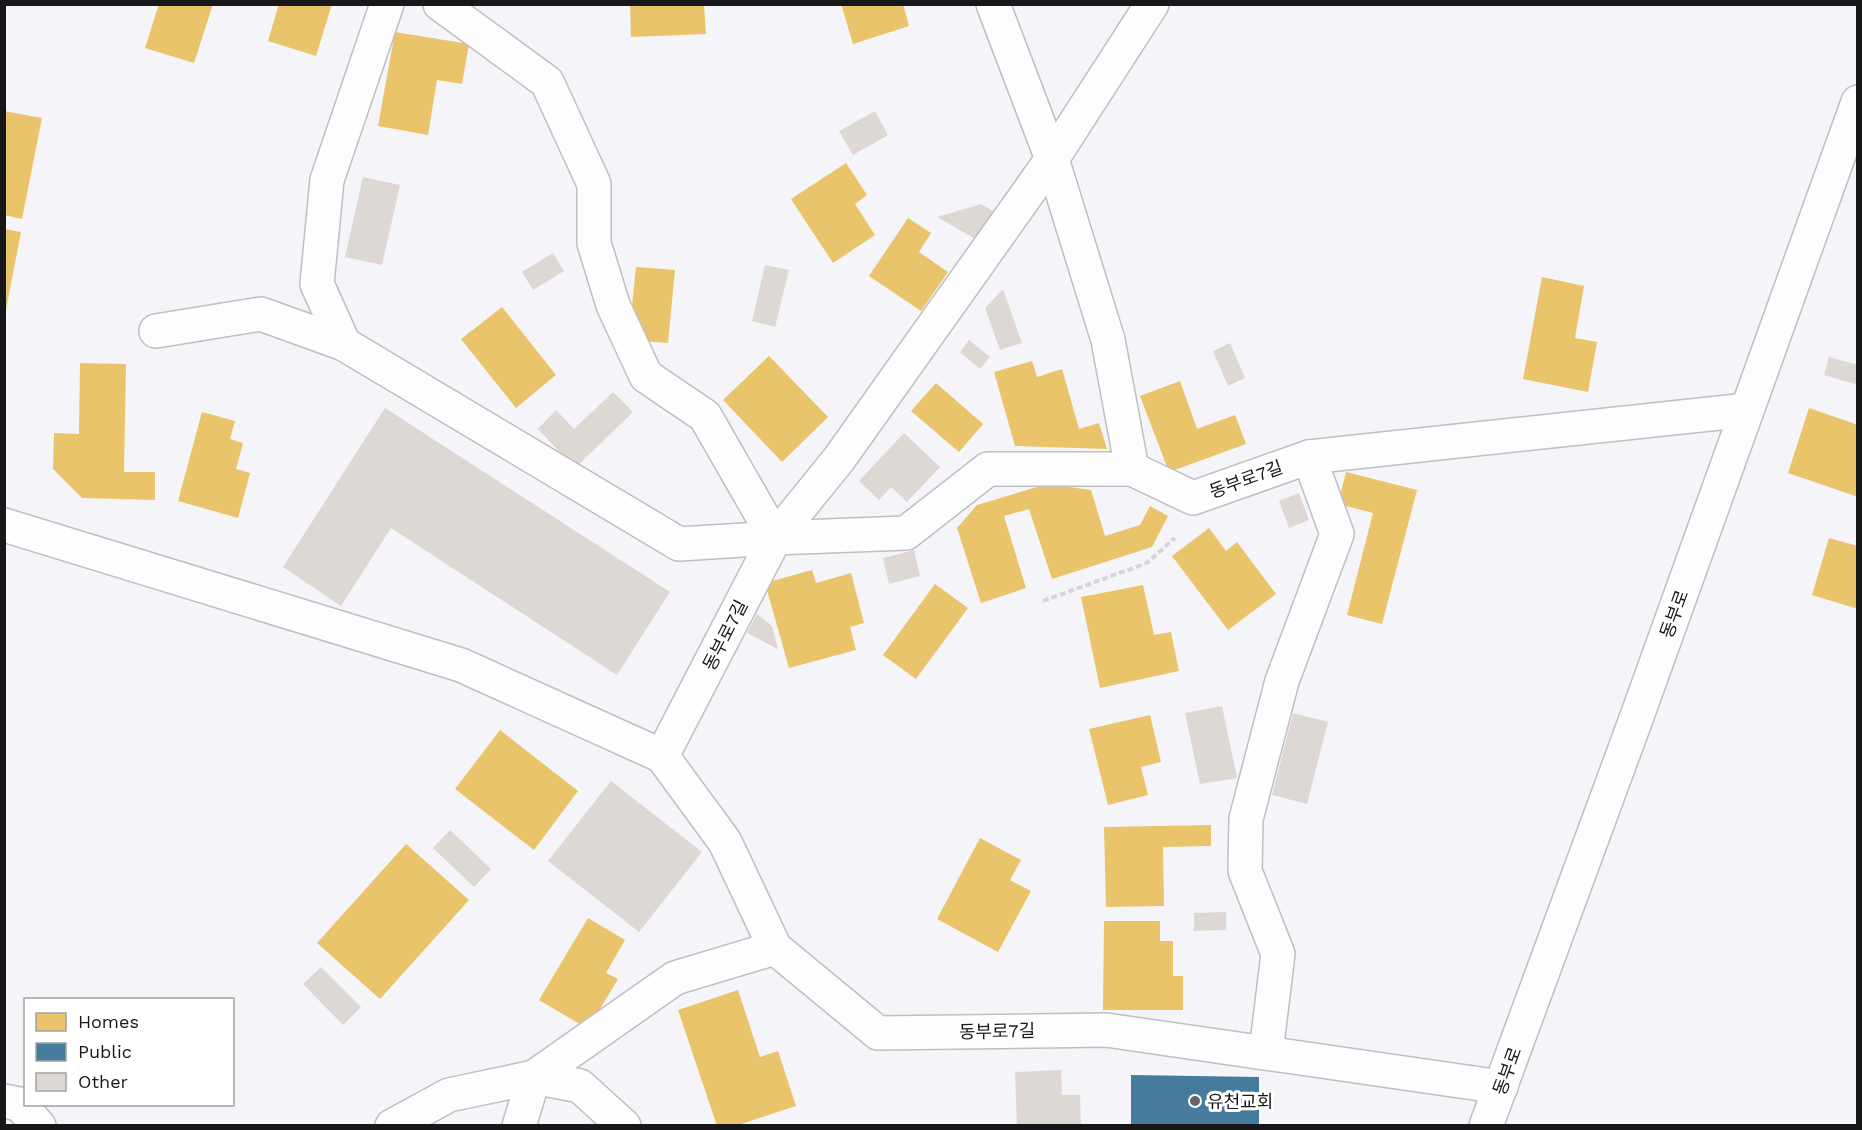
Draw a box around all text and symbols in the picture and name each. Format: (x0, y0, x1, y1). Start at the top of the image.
street label: 동부로7길 (1207, 456, 1285, 502)
street label: 동부로 (1656, 587, 1692, 641)
street label: 동부로7길 (698, 596, 752, 674)
legend (24, 998, 234, 1106)
text: Homes (78, 1011, 139, 1032)
street label: 동부로7길 (959, 1020, 1035, 1042)
text: Public (78, 1041, 132, 1062)
street label: 동부로 (1489, 1044, 1525, 1098)
text: Other (78, 1071, 128, 1092)
place label: 유천교회 (1207, 1091, 1273, 1112)
marker: 유천교회 (1188, 1094, 1202, 1108)

